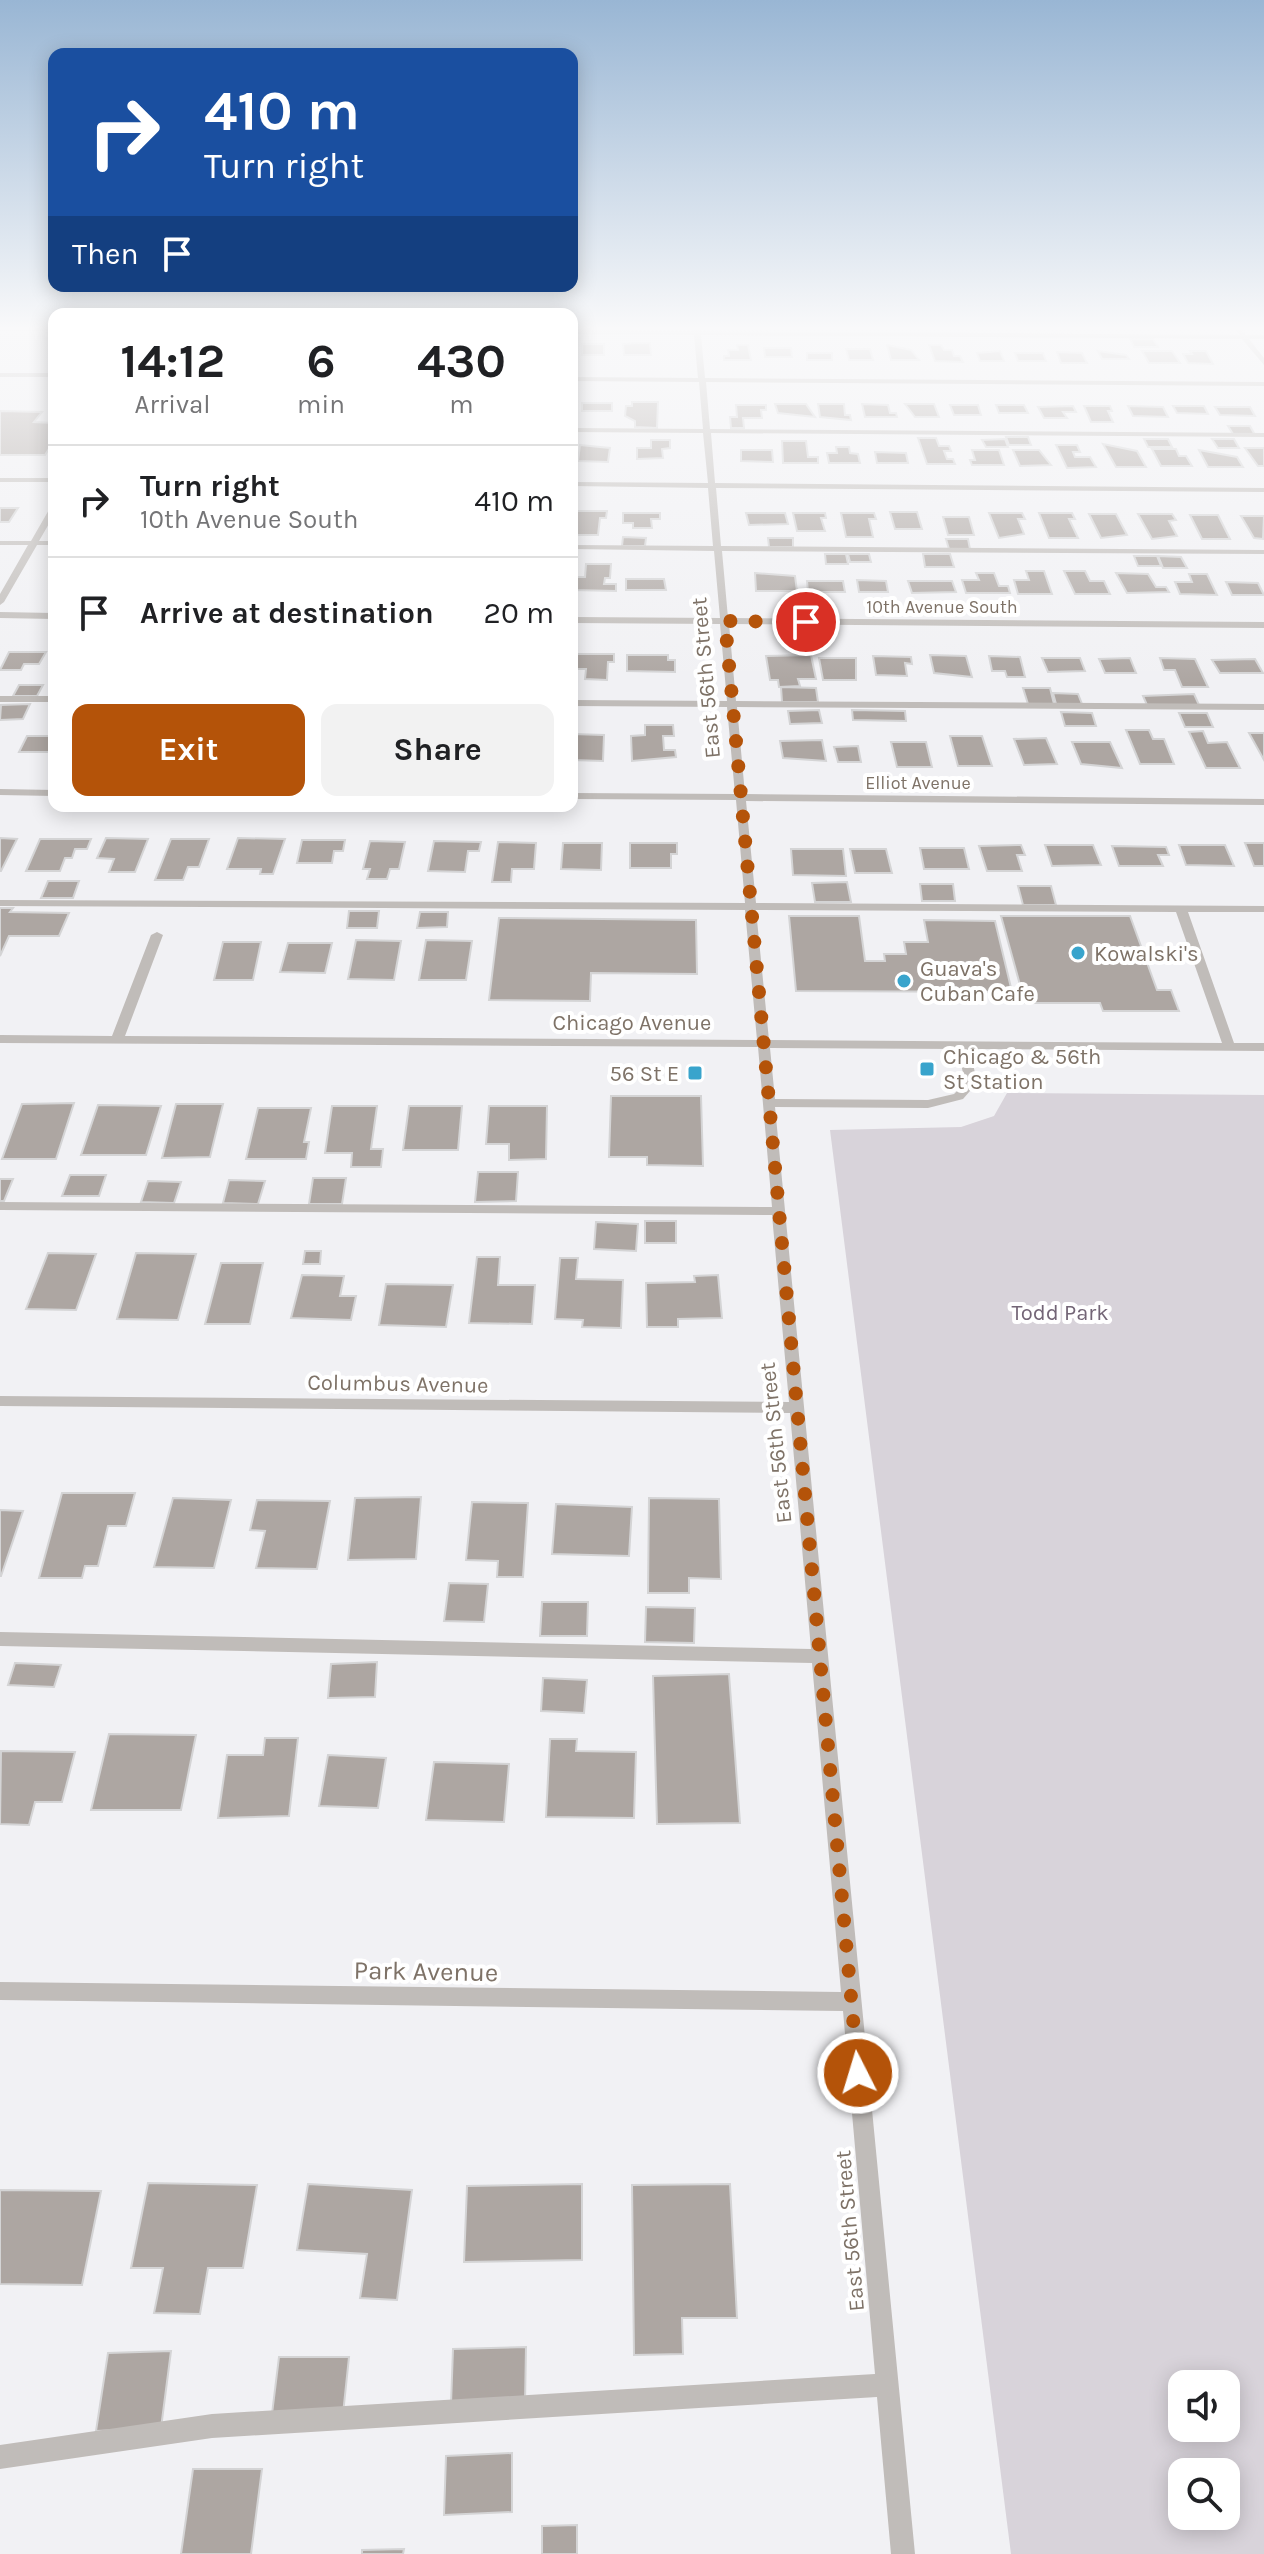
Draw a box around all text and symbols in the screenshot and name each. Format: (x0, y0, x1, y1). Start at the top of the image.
text: 410 m (204, 78, 360, 143)
icon: right (72, 80, 176, 184)
text: Turn right (204, 145, 364, 187)
icon: arrive (155, 232, 199, 276)
text: Then (72, 236, 139, 272)
text: 14:12 (120, 333, 225, 389)
text: 6 (306, 333, 336, 389)
text: 430 (417, 333, 506, 389)
text: Arrival (134, 389, 211, 420)
text: min (297, 389, 345, 420)
text: m (449, 389, 474, 420)
text: Turn right (140, 468, 280, 504)
icon: right (72, 479, 116, 523)
text: 410 m (474, 483, 554, 519)
text: 10th Avenue South (140, 504, 359, 535)
pin (772, 588, 840, 656)
icon: arrive (72, 591, 116, 635)
text: Arrive at destination (140, 595, 434, 631)
text: 20 m (484, 595, 554, 631)
street label: East 56th Street (686, 596, 726, 760)
street label: 10th Avenue South (866, 596, 1018, 618)
icon: arrive (784, 600, 828, 644)
button: Exit (72, 704, 305, 796)
button: Share (321, 704, 554, 796)
street label: Elliot Avenue (865, 772, 971, 794)
place label: Kowalski's (1094, 941, 1199, 967)
marker: Kowalski's (1069, 944, 1087, 962)
place label: Guava's Cuban Cafe (920, 956, 1035, 1007)
marker: Guava's Cuban Cafe (895, 972, 913, 990)
street label: Chicago Avenue (553, 1010, 711, 1036)
place label: Chicago & 56th St Station (943, 1044, 1101, 1095)
marker: Chicago & 56th St Station (918, 1060, 936, 1078)
place label: 56 St E (610, 1061, 679, 1087)
marker: 56 St E (686, 1064, 704, 1082)
park label: Todd Park (1011, 1300, 1109, 1326)
street label: East 56th Street (755, 1361, 797, 1525)
street label: Columbus Avenue (307, 1369, 489, 1399)
street label: Park Avenue (353, 1955, 499, 1988)
position arrow (816, 2031, 900, 2115)
street label: East 56th Street (830, 2149, 870, 2313)
map controls (1168, 2370, 1240, 2530)
button: sound (1168, 2370, 1240, 2442)
button: search (1168, 2458, 1240, 2530)

